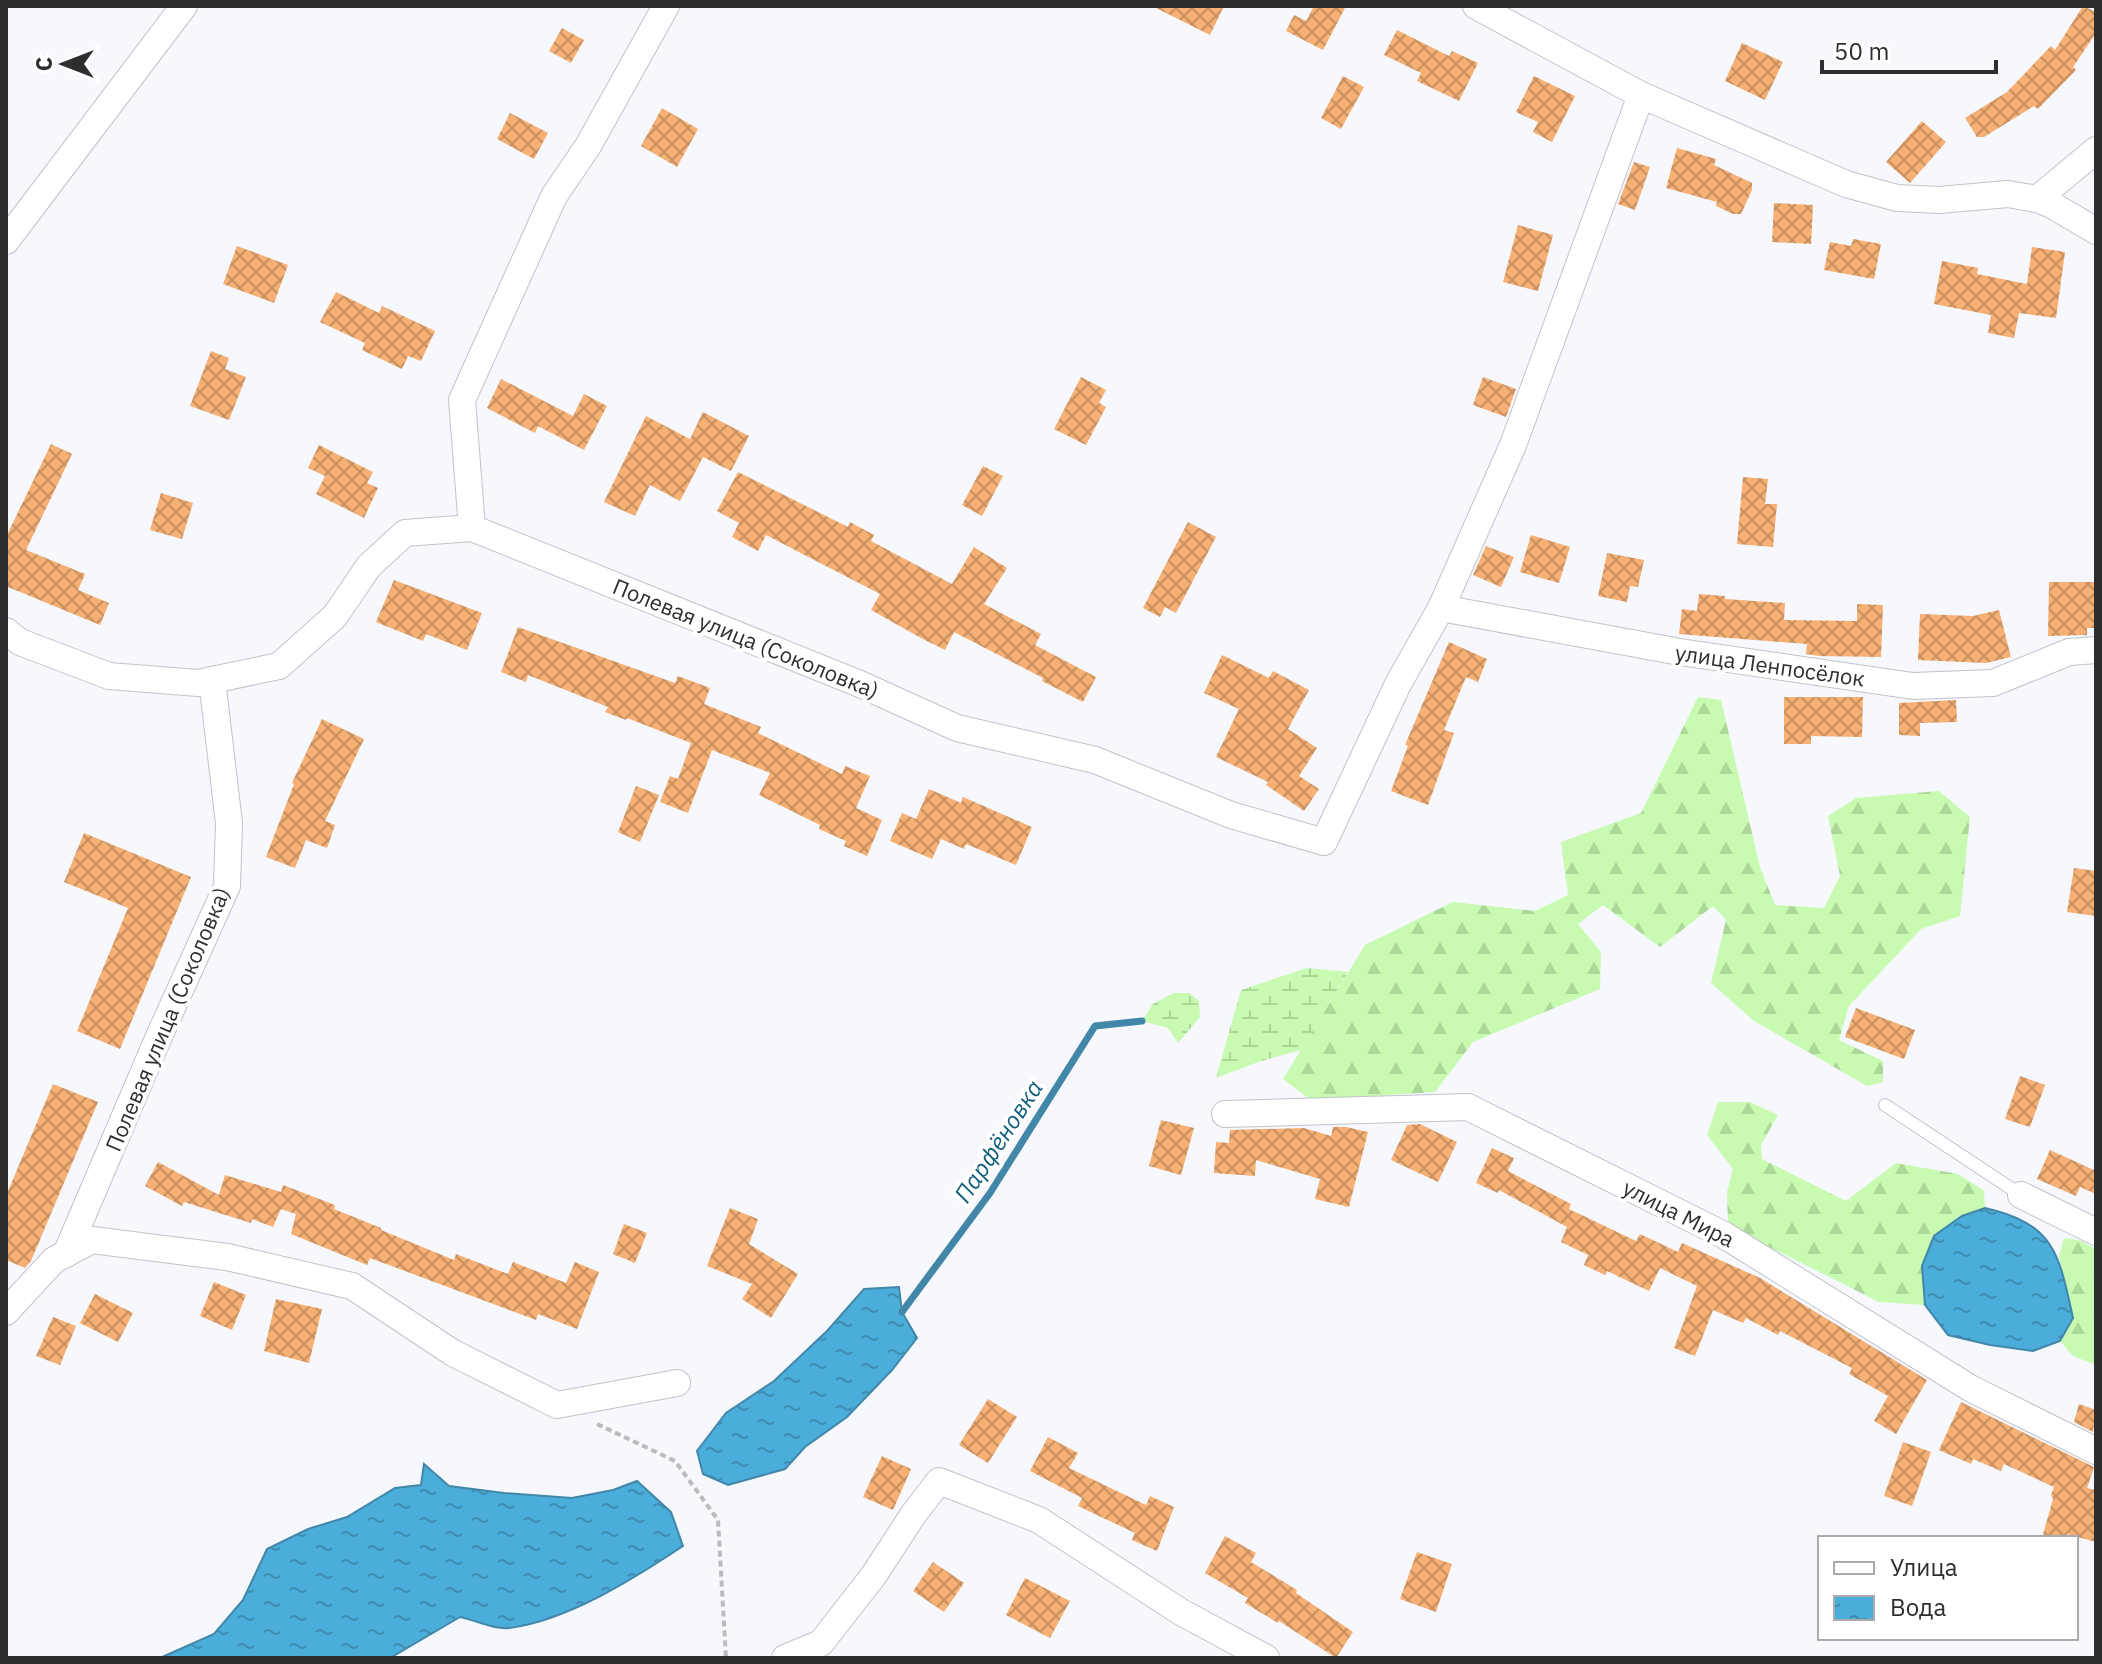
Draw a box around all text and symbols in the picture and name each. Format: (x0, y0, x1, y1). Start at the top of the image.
north arrow (24, 24, 104, 104)
scale bar (1822, 24, 1996, 74)
text: 50 m (1834, 35, 1889, 67)
text: С (29, 57, 58, 71)
street label: Полевая улица (Соколовка) (609, 571, 883, 705)
street label: улица Ленпосёлок (1673, 637, 1867, 693)
street label: Полевая улица (Соколовка) (98, 882, 236, 1156)
water label: Парфёновка (946, 1073, 1050, 1209)
street label: улица Мира (1618, 1173, 1740, 1254)
legend (1818, 1536, 2078, 1640)
text: Улица (1890, 1551, 1958, 1583)
text: Вода (1890, 1591, 1946, 1623)

